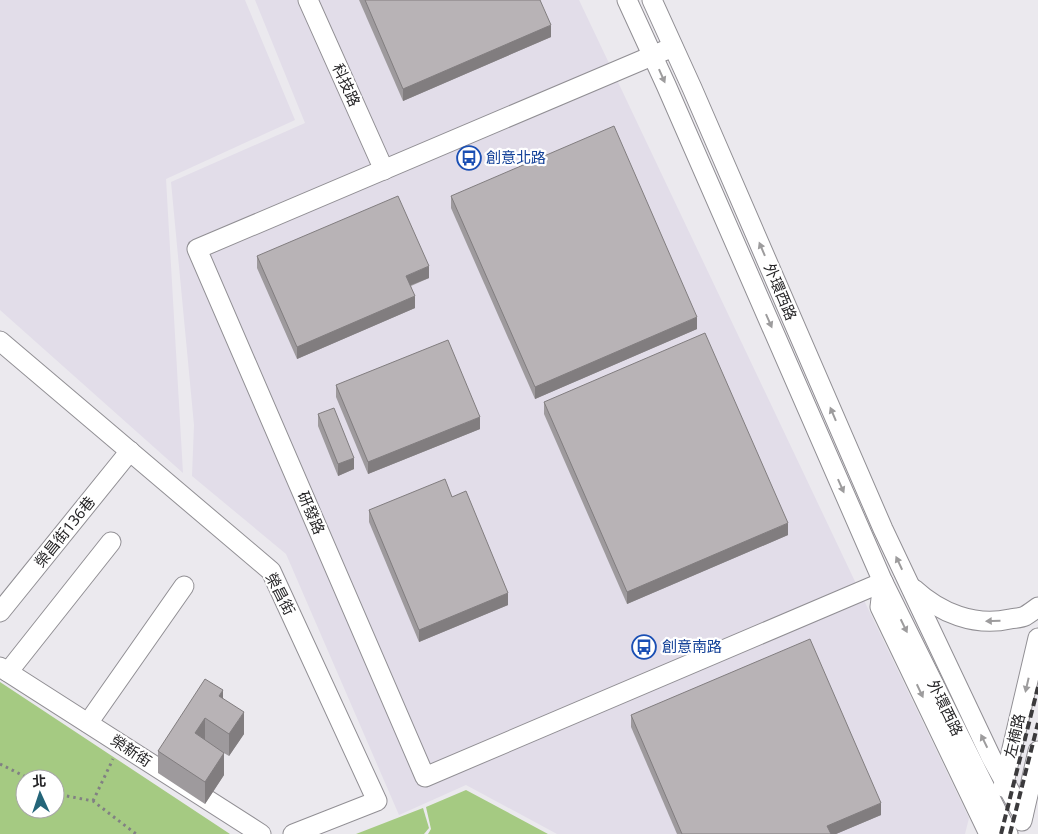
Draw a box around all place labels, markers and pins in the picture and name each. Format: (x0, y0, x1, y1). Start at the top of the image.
bus stop icon: 創意北路 (456, 145, 482, 171)
place label: 創意北路 (486, 147, 546, 167)
bus stop icon: 創意南路 (631, 634, 657, 660)
place label: 創意南路 (662, 636, 722, 656)

